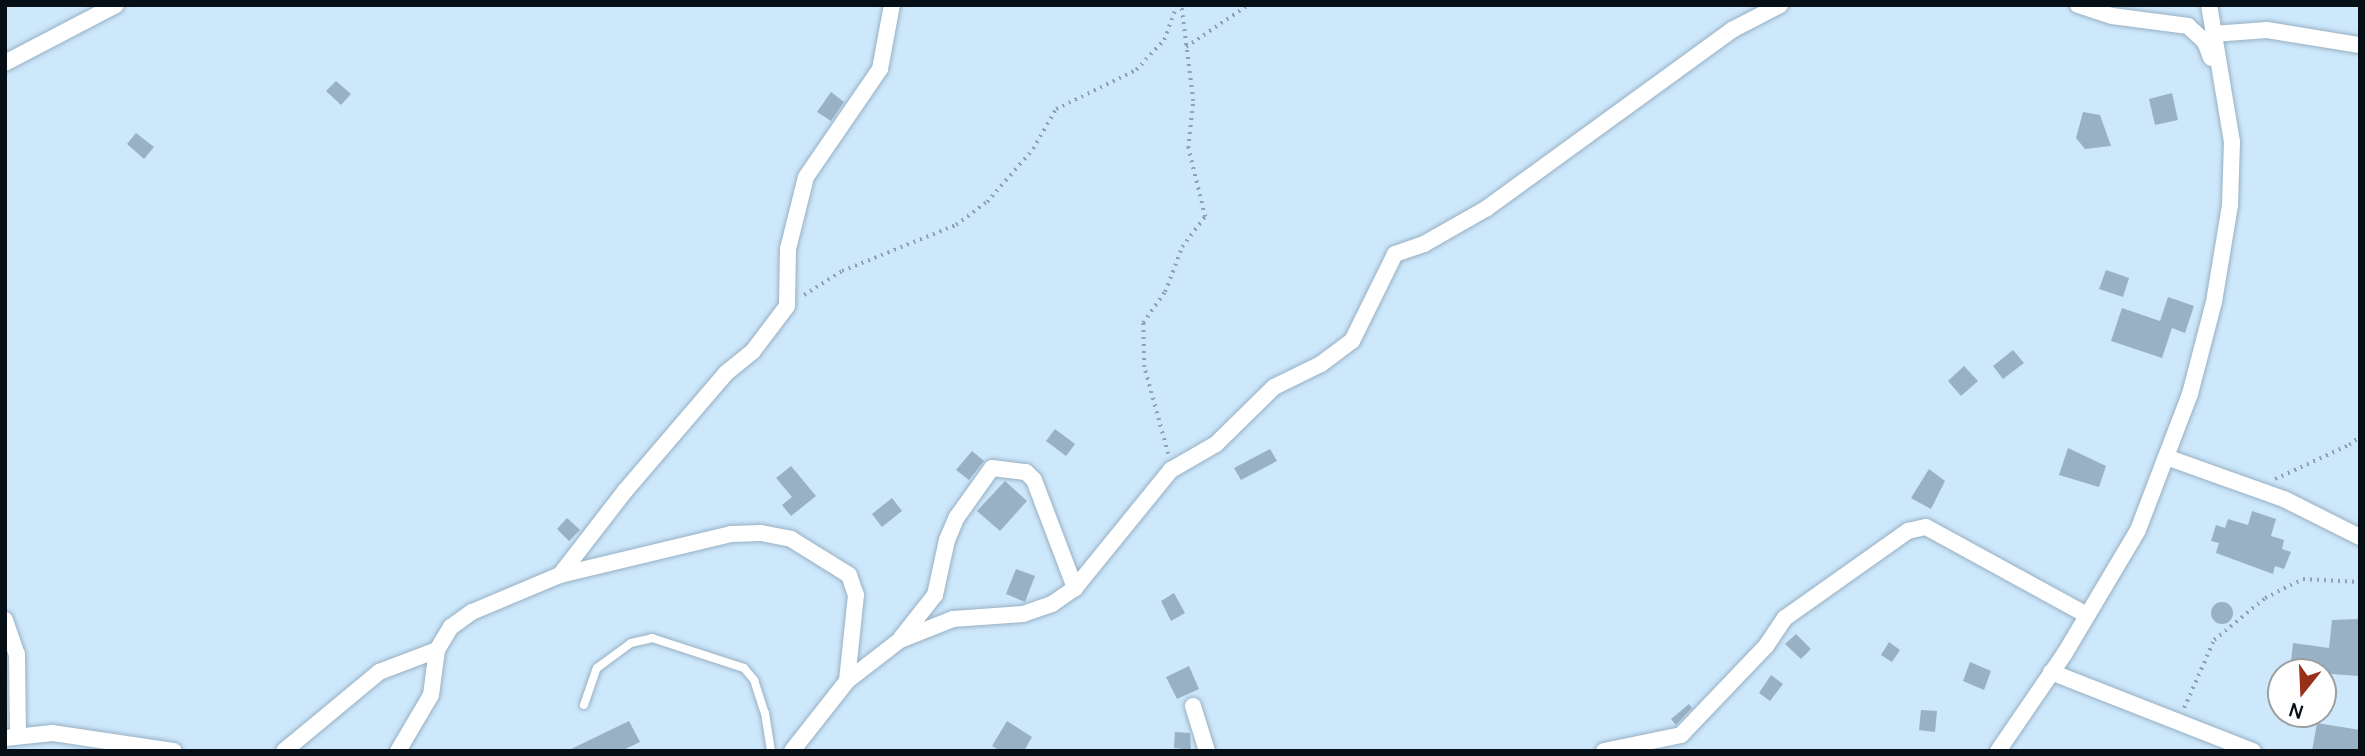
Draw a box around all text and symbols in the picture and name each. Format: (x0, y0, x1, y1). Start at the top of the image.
north arrow (2267, 658, 2337, 728)
text: N (2286, 697, 2307, 726)

